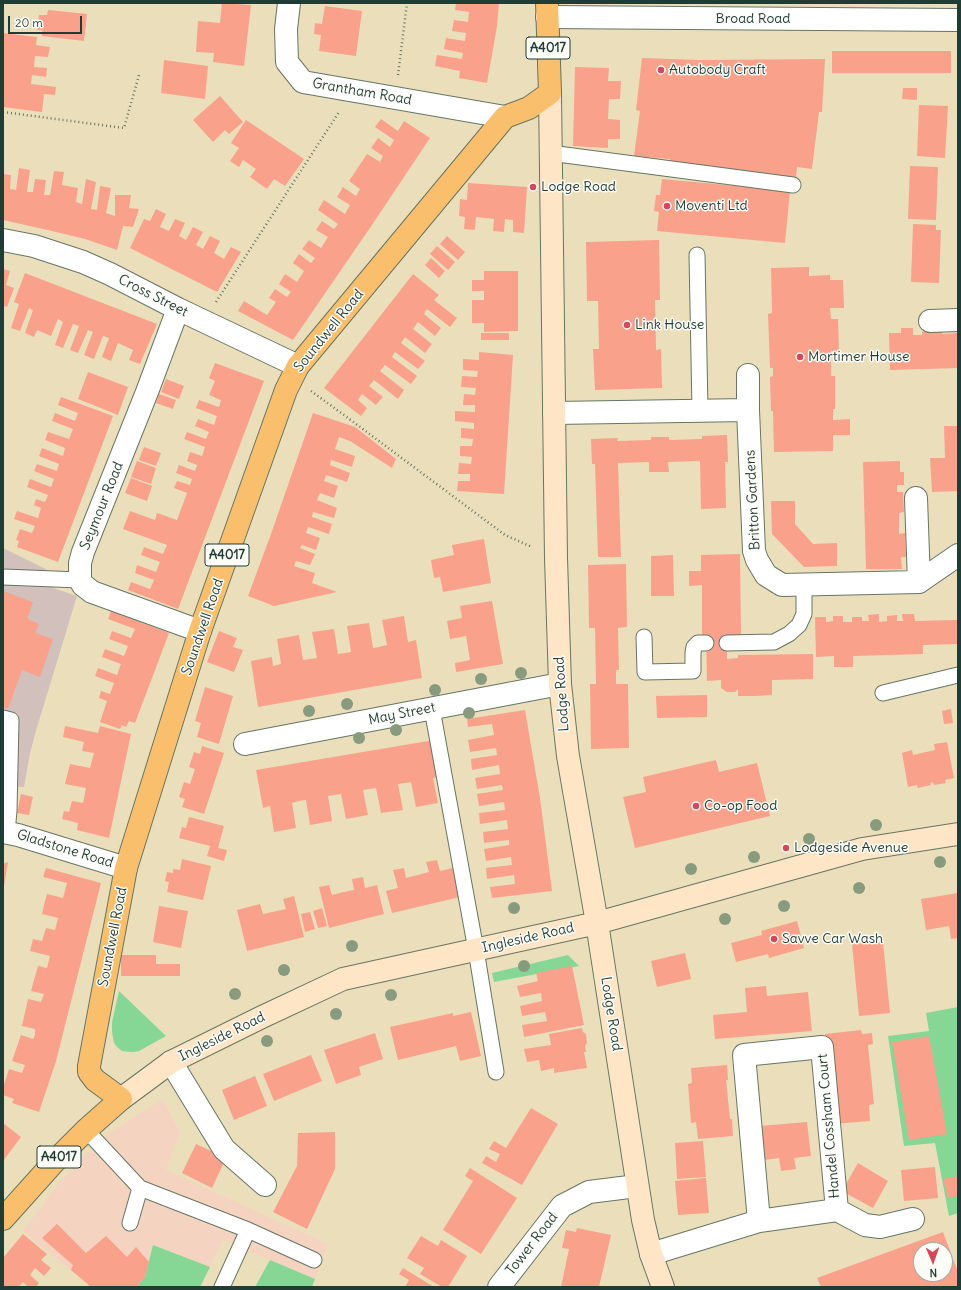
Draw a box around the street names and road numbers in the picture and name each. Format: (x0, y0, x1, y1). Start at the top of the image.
street label: Broad Road (716, 11, 790, 27)
road number: A4017 (526, 37, 570, 59)
street label: Grantham Road (311, 75, 413, 109)
street label: Cross Street (115, 271, 191, 321)
street label: Soundwell Road (291, 286, 367, 376)
street label: Britton Gardens (742, 449, 764, 551)
street label: Seymour Road (77, 460, 127, 552)
road number: A4017 (205, 544, 249, 566)
street label: Soundwell Road (179, 576, 227, 678)
street label: Lodge Road (551, 656, 573, 732)
street label: May Street (367, 699, 437, 729)
street label: Gladstone Road (15, 826, 115, 872)
street label: Soundwell Road (95, 886, 131, 988)
street label: Ingleside Road (480, 919, 576, 957)
street label: Lodge Road (597, 976, 625, 1052)
street label: Ingleside Road (176, 1009, 268, 1065)
street label: Handel Cossham Court (814, 1053, 844, 1199)
road number: A4017 (37, 1146, 81, 1168)
street label: Tower Road (502, 1209, 562, 1279)

